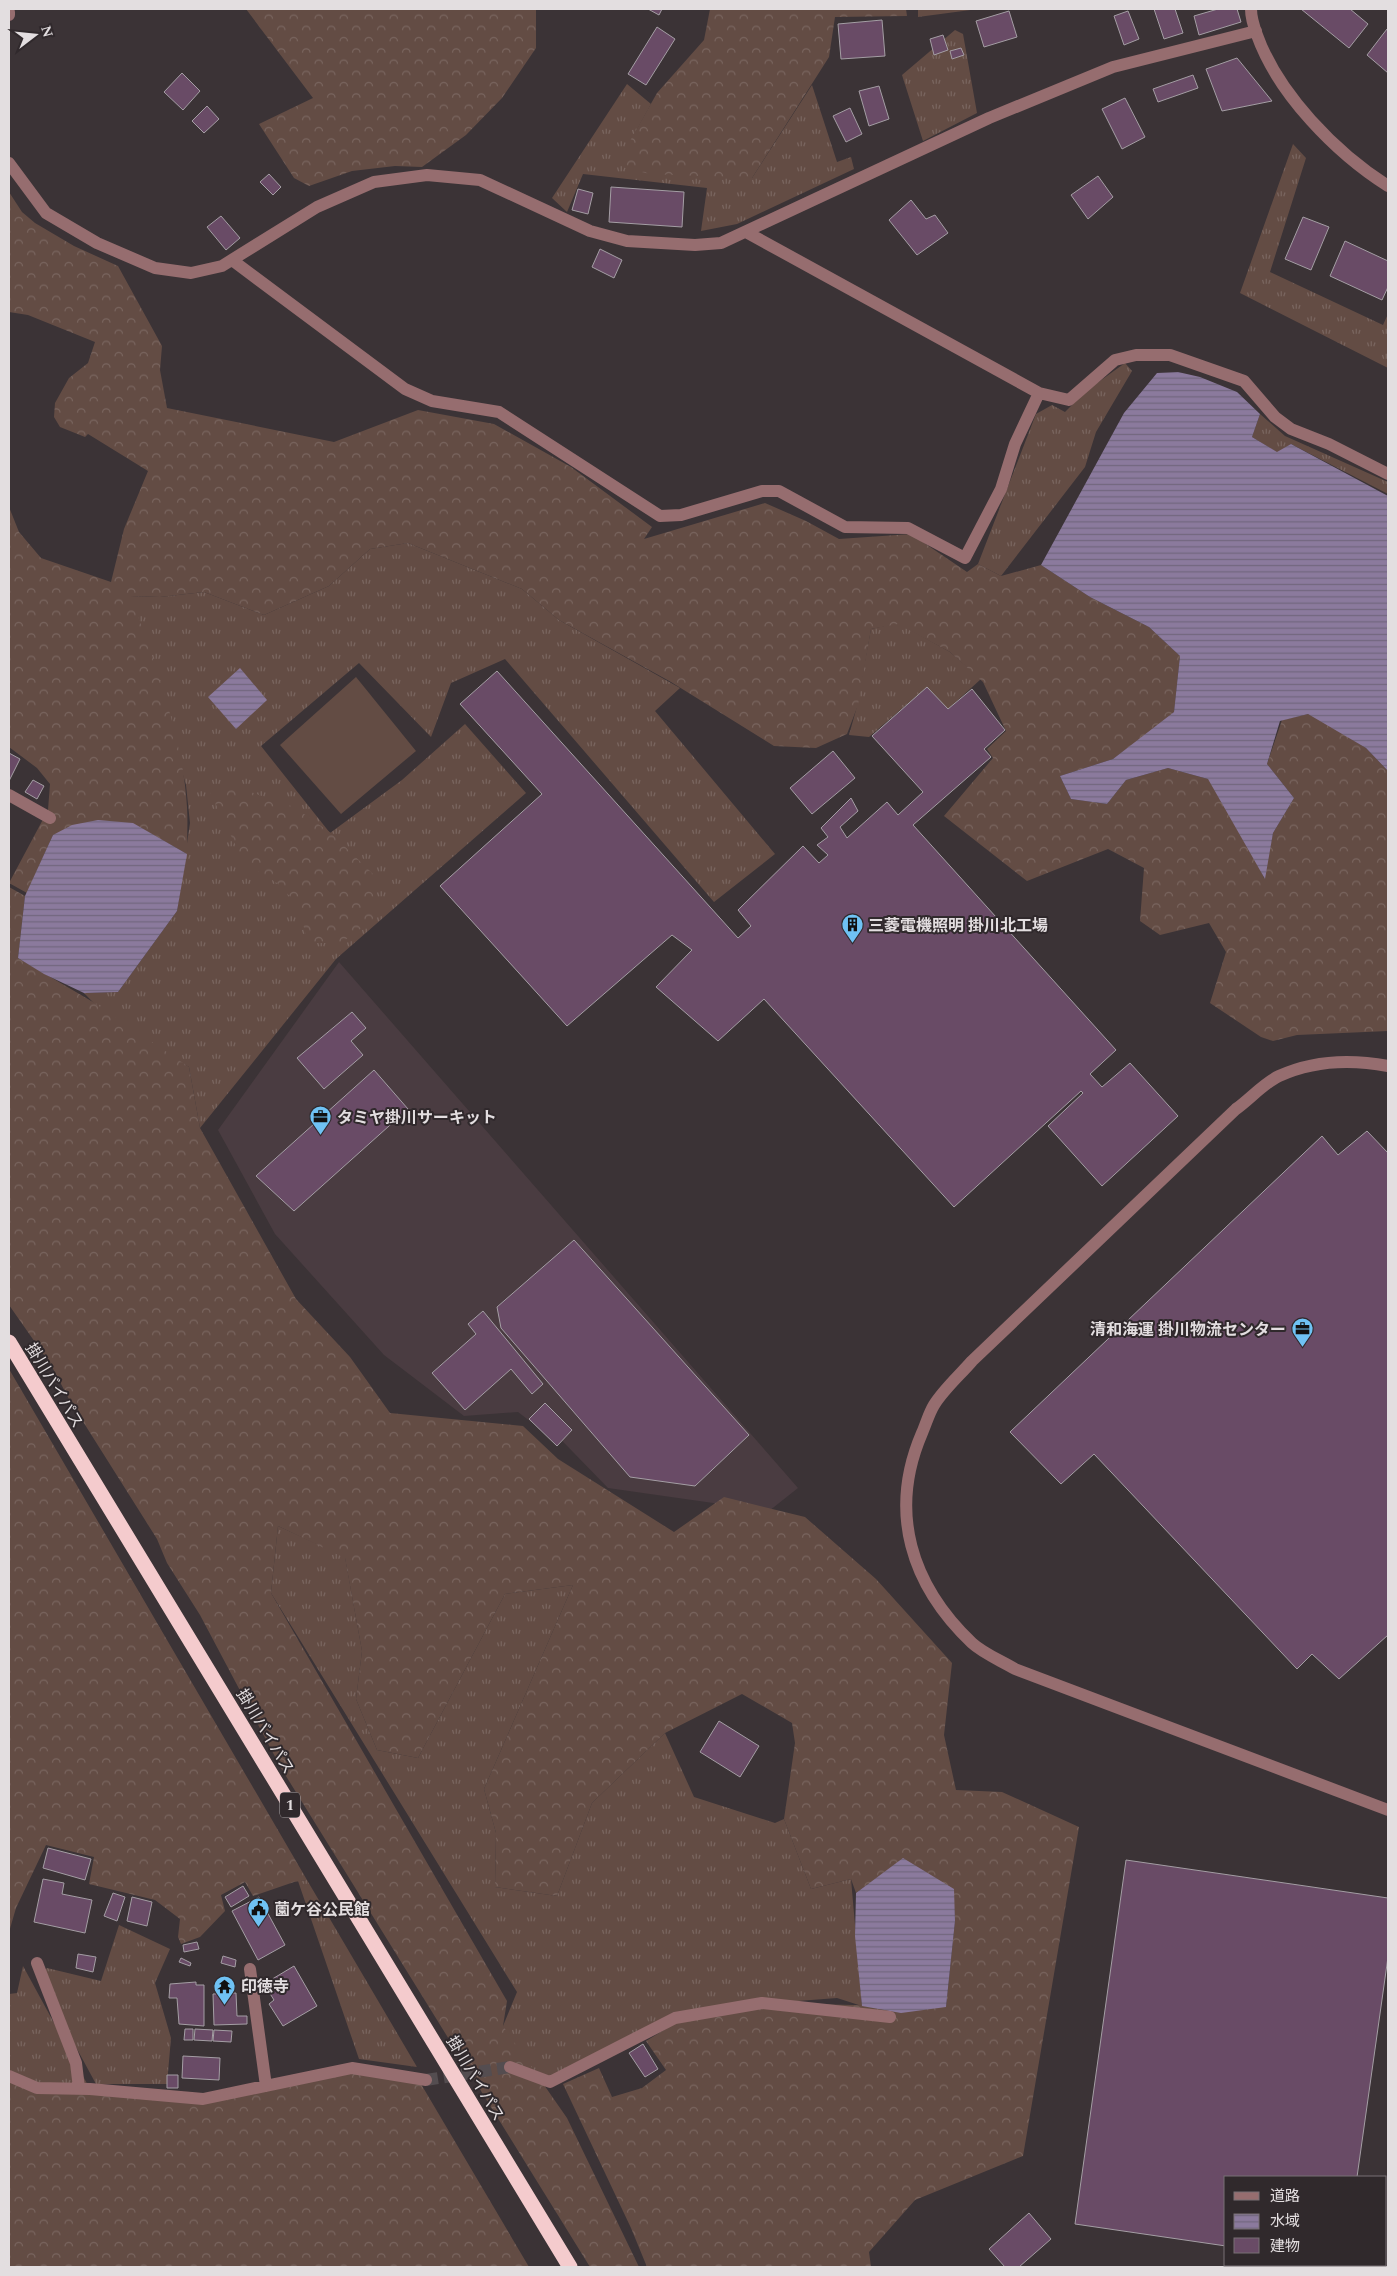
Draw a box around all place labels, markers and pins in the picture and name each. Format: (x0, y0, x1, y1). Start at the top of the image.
building icon: 三菱電機照明 掛川北工場 (840, 913, 864, 944)
place label: 三菱電機照明 掛川北工場 (868, 914, 1048, 938)
office icon: タミヤ掛川サーキット (309, 1105, 333, 1136)
place label: タミヤ掛川サーキット (337, 1106, 497, 1130)
office icon: 清和海運 掛川物流センター (1290, 1317, 1314, 1348)
place label: 清和海運 掛川物流センター (1090, 1318, 1286, 1342)
public building icon: 薗ケ谷公民館 (246, 1897, 270, 1928)
place label: 薗ケ谷公民館 (274, 1898, 370, 1922)
temple icon: 印徳寺 (213, 1974, 237, 2005)
place label: 印徳寺 (241, 1975, 289, 1999)

